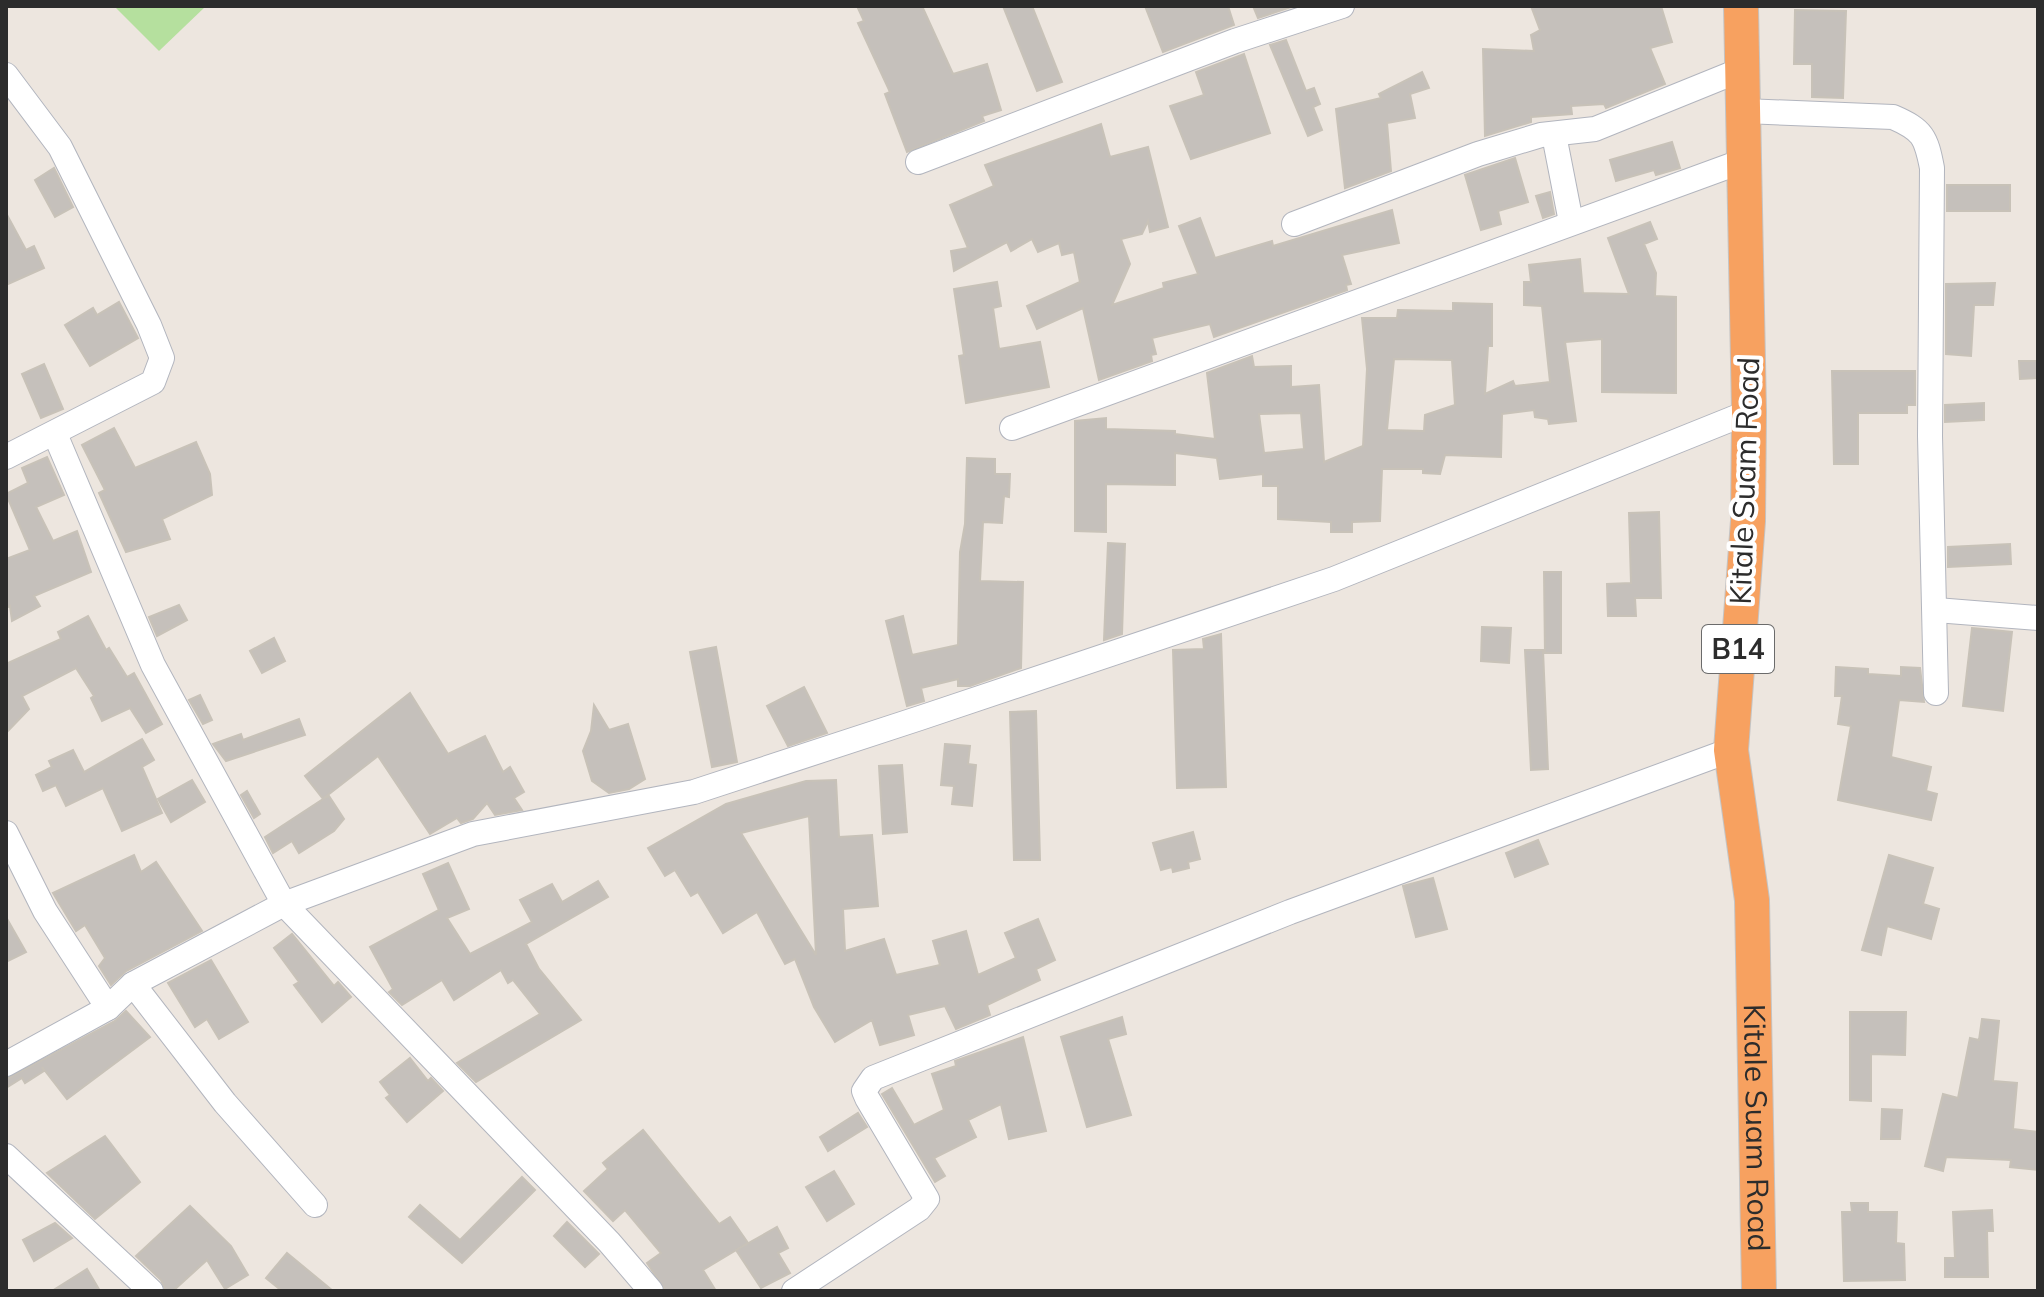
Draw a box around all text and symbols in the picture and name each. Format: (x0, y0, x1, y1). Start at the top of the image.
street label: Kitale Suam Road (1721, 357, 1767, 605)
road number: B14 (1702, 625, 1774, 673)
street label: Kitale Suam Road (1736, 1004, 1778, 1252)

